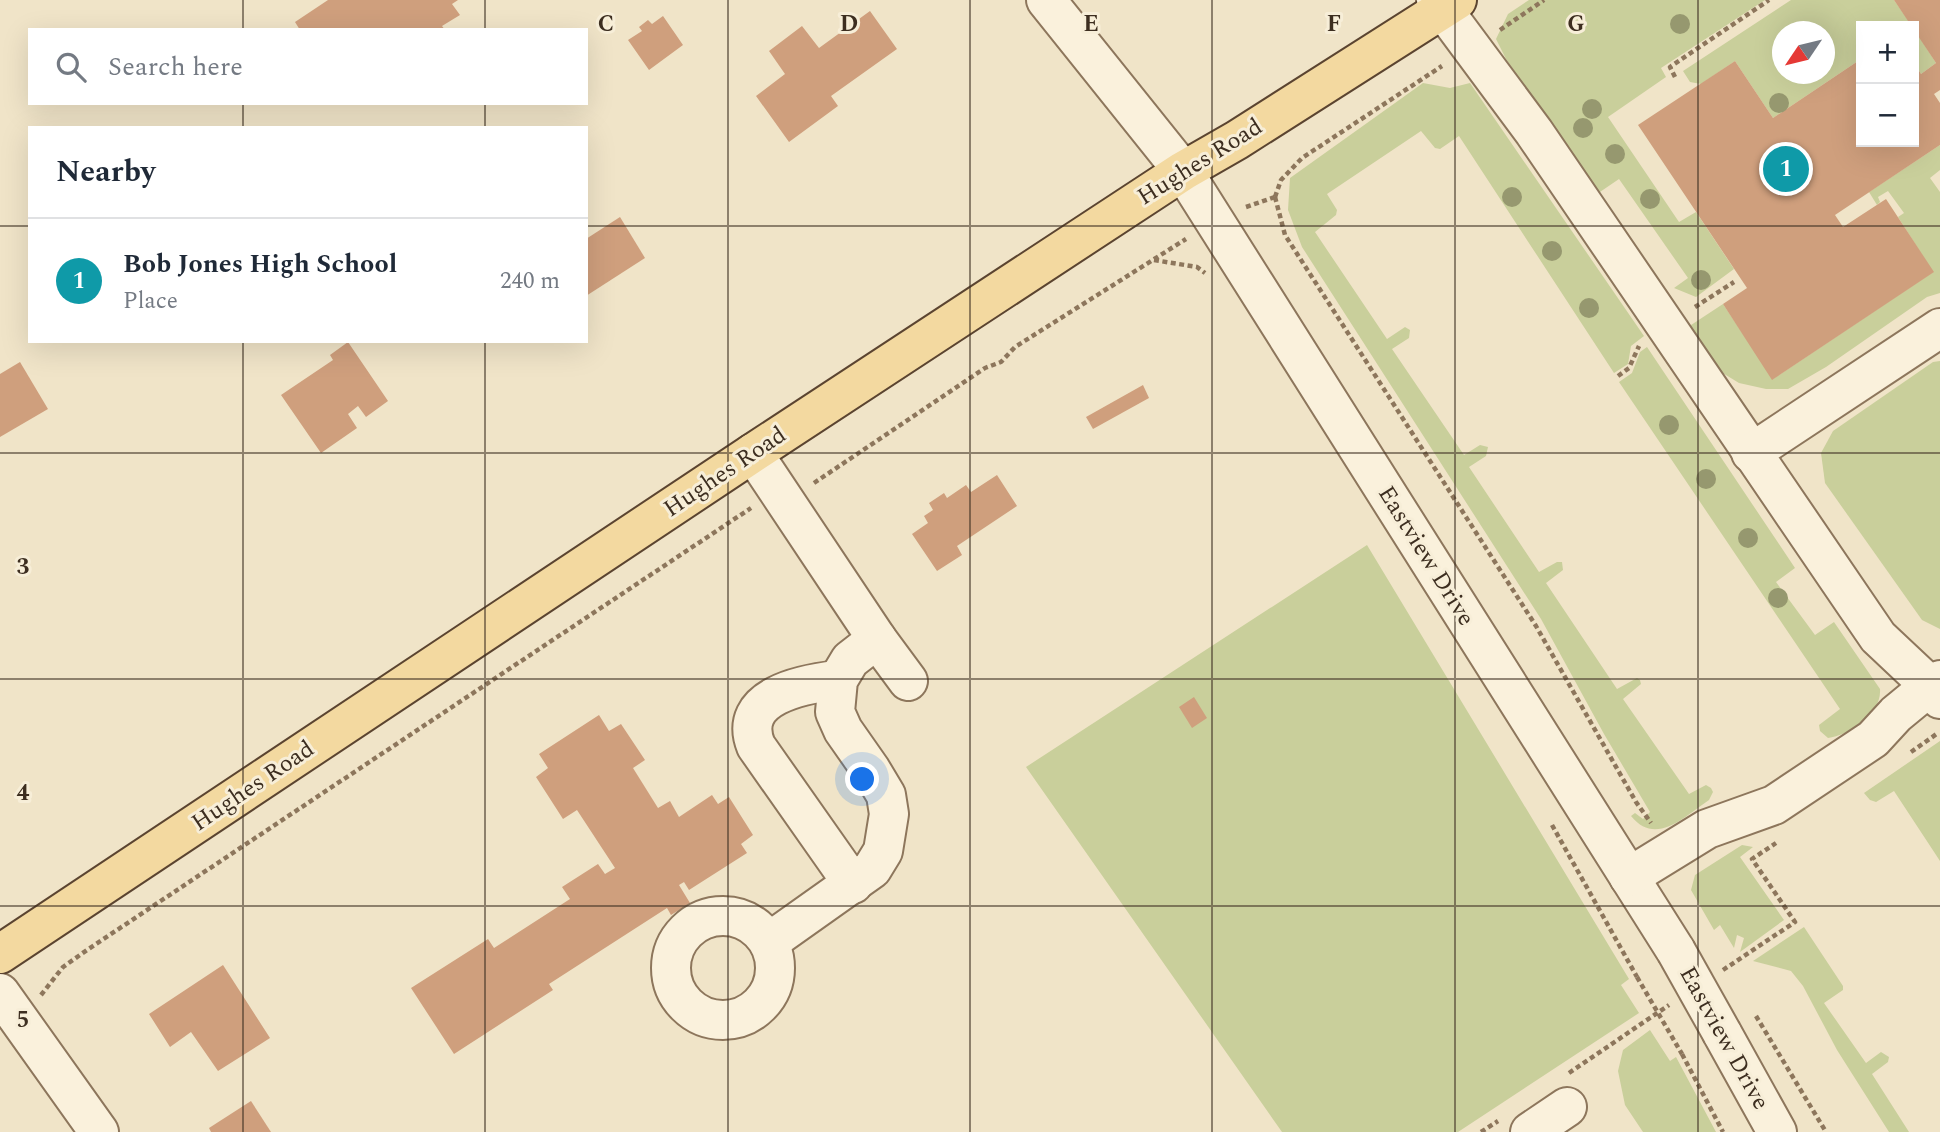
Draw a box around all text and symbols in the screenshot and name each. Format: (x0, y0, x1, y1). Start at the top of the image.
text: C (598, 7, 614, 42)
text: D (840, 7, 858, 42)
text: E (1083, 7, 1099, 42)
text: F (1327, 7, 1341, 42)
text: G (1567, 7, 1585, 42)
north arrow (1772, 21, 1835, 84)
map controls (1856, 21, 1919, 147)
button: + (1856, 21, 1919, 84)
search box (28, 28, 588, 105)
text: Search here (108, 47, 243, 87)
icon: search (52, 48, 90, 86)
button: − (1856, 84, 1919, 147)
street label: Hughes Road (1130, 109, 1270, 215)
pin: 1 (1763, 143, 1809, 195)
text: Nearby (56, 149, 155, 195)
text: Bob Jones High School (123, 244, 397, 284)
text: 1 (73, 264, 85, 299)
text: 240 m (500, 264, 560, 299)
text: Place (123, 284, 178, 319)
street label: Hughes Road (656, 417, 794, 527)
street label: Eastview Drive (1368, 479, 1484, 633)
text: 3 (17, 550, 30, 585)
street label: Hughes Road (184, 731, 322, 841)
your location (845, 762, 879, 796)
text: 4 (17, 776, 30, 811)
street label: Eastview Drive (1670, 960, 1778, 1116)
text: 5 (17, 1003, 29, 1038)

